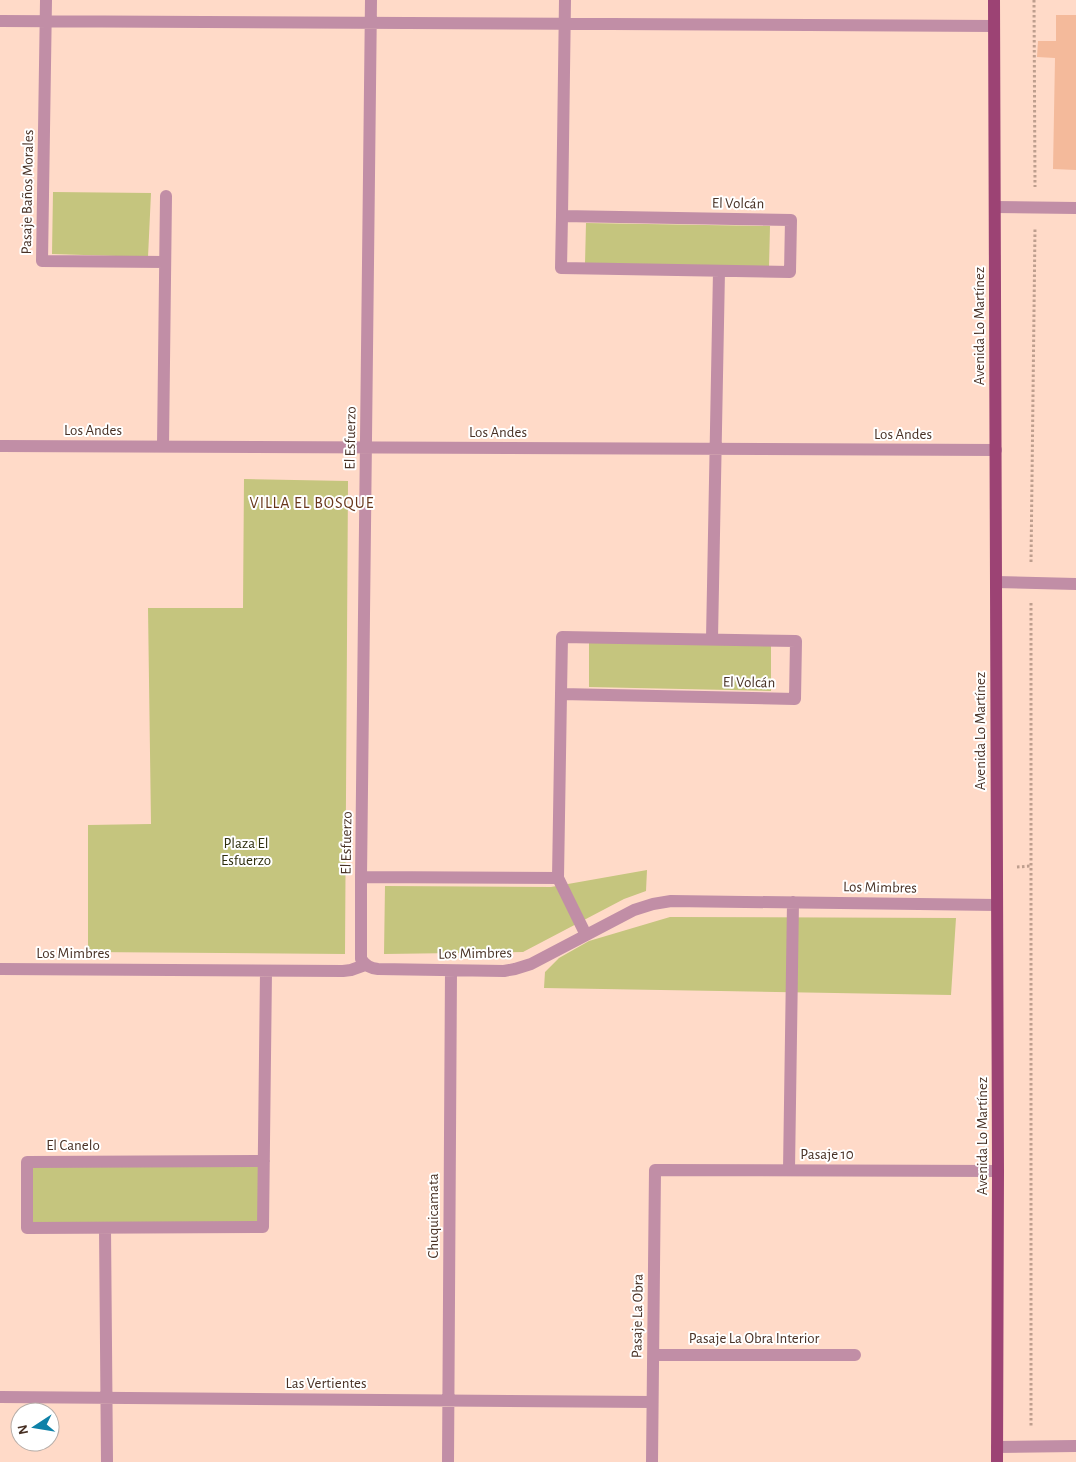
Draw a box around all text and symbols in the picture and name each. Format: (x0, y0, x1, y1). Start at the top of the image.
street label: Pasaje Baños Morales (19, 130, 36, 254)
street label: El Volcán (712, 196, 764, 211)
street label: Avenida Lo Martínez (972, 267, 987, 385)
street label: El Esfuerzo (342, 406, 359, 470)
street label: Los Andes (64, 423, 122, 438)
street label: Los Andes (469, 425, 527, 440)
street label: Los Andes (874, 427, 932, 442)
district label: VILLA EL BOSQUE (250, 495, 374, 512)
street label: Avenida Lo Martínez (973, 672, 988, 790)
street label: El Volcán (723, 675, 775, 690)
street label: El Esfuerzo (338, 811, 355, 875)
park label: Plaza El Esfuerzo (221, 836, 271, 868)
street label: Los Mimbres (843, 879, 917, 896)
street label: Los Mimbres (438, 945, 512, 962)
street label: Los Mimbres (36, 946, 110, 961)
street label: Avenida Lo Martínez (975, 1077, 990, 1195)
street label: El Canelo (46, 1138, 100, 1153)
street label: Pasaje 10 (800, 1147, 854, 1162)
street label: Chuquicamata (426, 1173, 441, 1259)
street label: Pasaje La Obra (629, 1274, 646, 1358)
street label: Pasaje La Obra Interior (689, 1331, 819, 1346)
street label: Las Vertientes (286, 1376, 366, 1391)
north arrow (10, 1402, 60, 1452)
text: N (15, 1423, 31, 1436)

